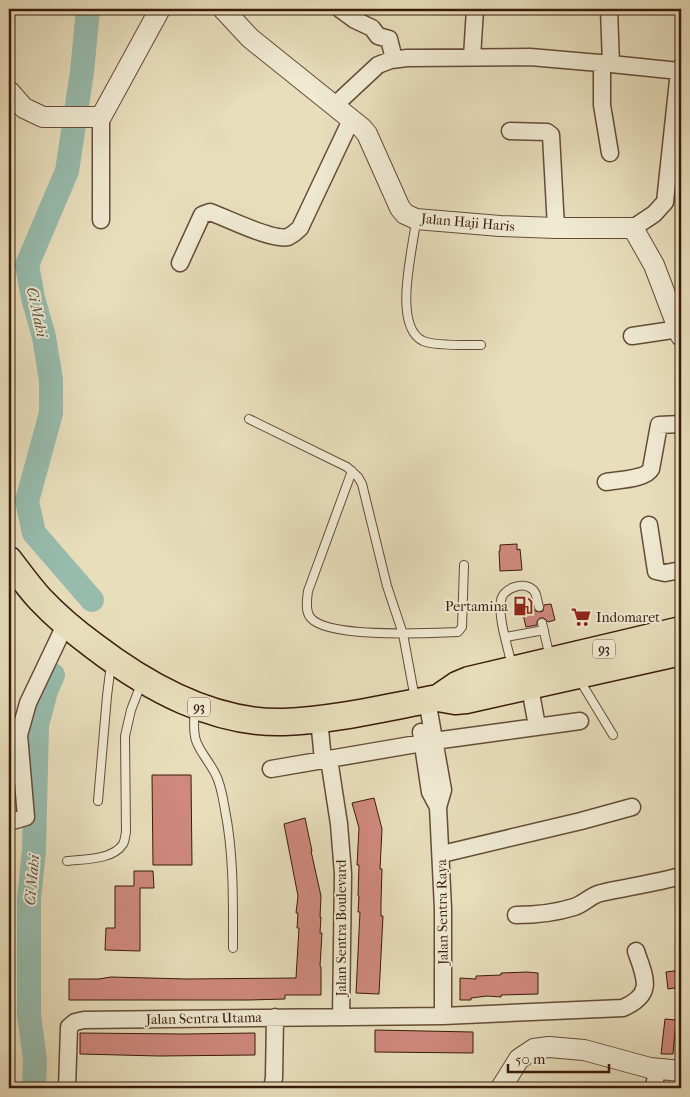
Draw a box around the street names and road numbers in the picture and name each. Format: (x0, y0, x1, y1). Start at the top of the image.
street label: Jalan Haji Haris (419, 210, 516, 235)
road number: 93 (593, 640, 615, 659)
road number: 93 (188, 698, 210, 716)
street label: Jalan Sentra Raya (433, 858, 452, 966)
street label: Jalan Sentra Boulevard (333, 859, 350, 997)
street label: Jalan Sentra Utama (145, 1009, 263, 1028)

